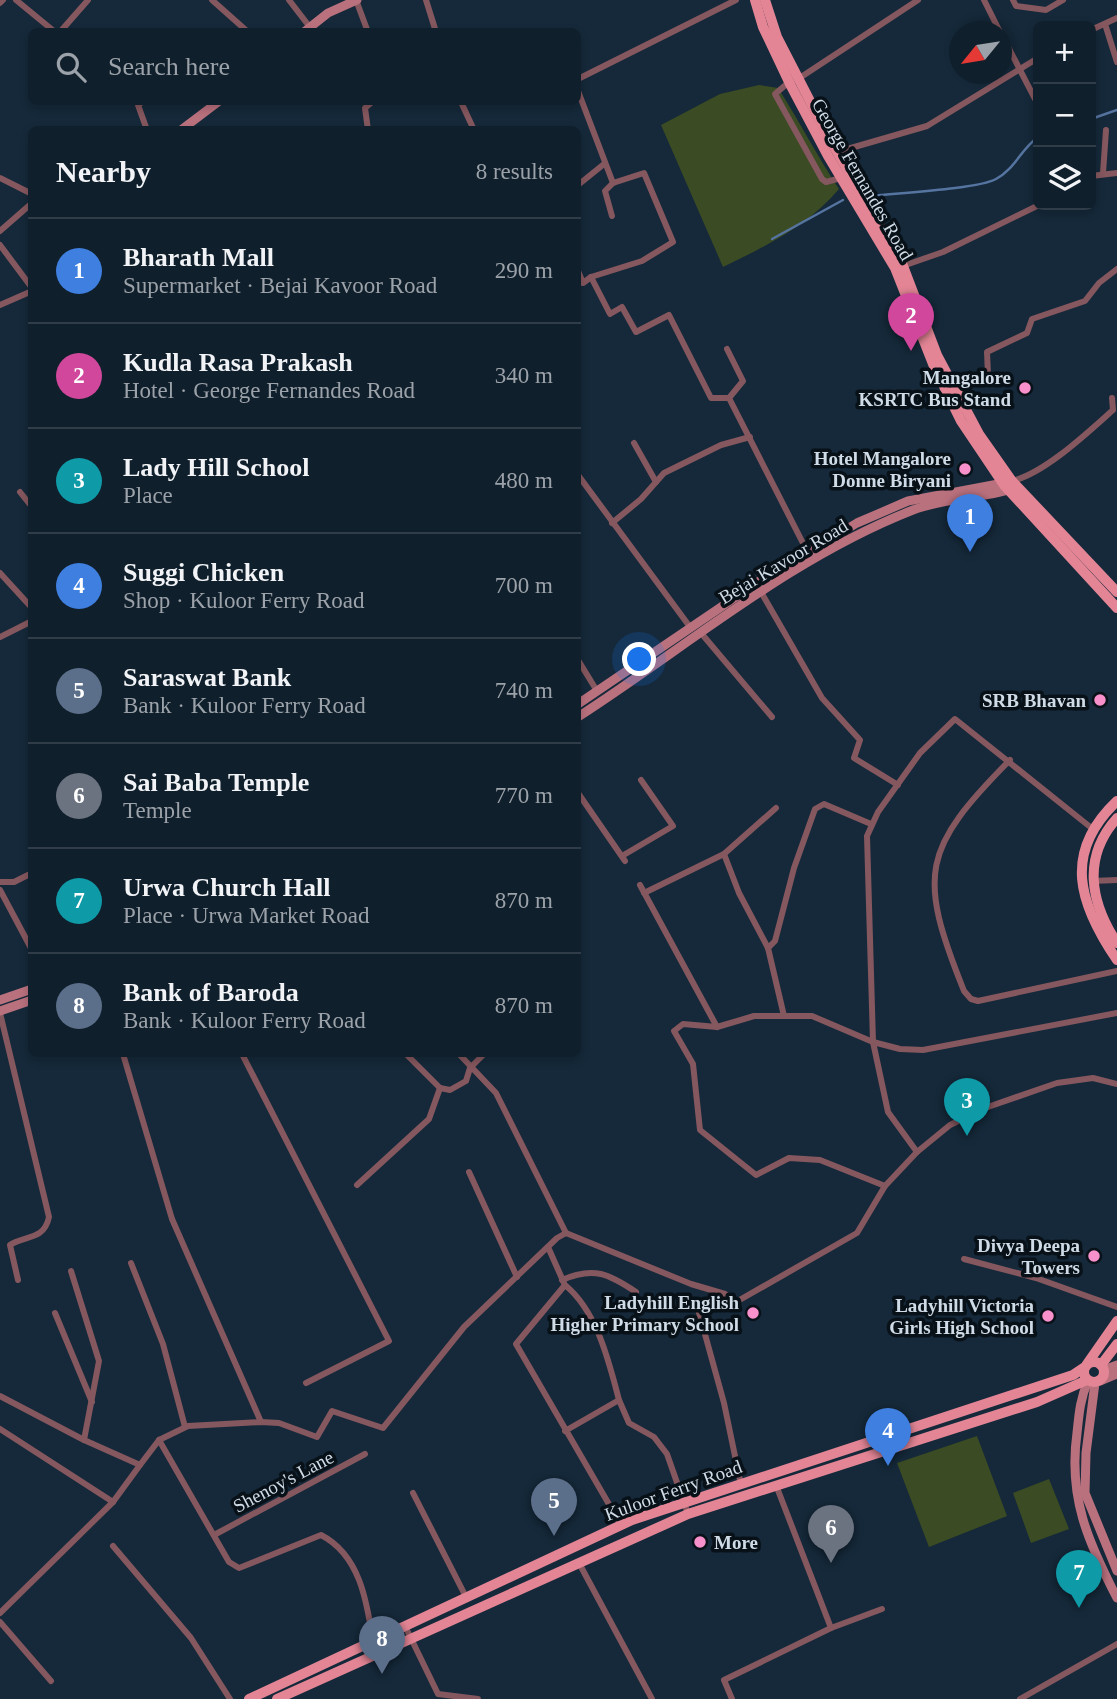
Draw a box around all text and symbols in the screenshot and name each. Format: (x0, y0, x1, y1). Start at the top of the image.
north arrow (949, 21, 1012, 84)
map controls (1033, 21, 1096, 210)
button: + (1033, 21, 1096, 84)
search box (28, 28, 581, 105)
icon: search (52, 48, 90, 86)
text: Search here (108, 52, 230, 81)
button: − (1033, 84, 1096, 147)
street label: George Fernandes Road (808, 95, 918, 264)
button: layers (1033, 147, 1096, 210)
text: Nearby (56, 155, 151, 188)
text: 8 results (476, 159, 553, 184)
text: Bharath Mall (123, 243, 274, 272)
text: 1 (73, 258, 85, 283)
text: 290 m (495, 258, 553, 283)
text: Supermarket · Bejai Kavoor Road (123, 273, 437, 298)
pin: 2 (888, 293, 934, 351)
text: Kudla Rasa Prakash (123, 348, 353, 377)
text: 2 (73, 363, 85, 388)
text: 340 m (495, 363, 553, 388)
place label: Mangalore KSRTC Bus Stand (859, 367, 1011, 410)
text: Hotel · George Fernandes Road (123, 378, 415, 403)
marker: Mangalore KSRTC Bus Stand (1017, 380, 1033, 396)
place label: Hotel Mangalore Donne Biryani (814, 448, 951, 491)
text: Lady Hill School (123, 453, 309, 482)
marker: Hotel Mangalore Donne Biryani (957, 461, 973, 477)
text: 3 (73, 468, 85, 493)
text: 480 m (495, 468, 553, 493)
text: Place (123, 483, 173, 508)
pin: 1 (947, 494, 993, 552)
street label: Bejai Kavoor Road (715, 514, 852, 608)
text: Suggi Chicken (123, 558, 284, 587)
text: 4 (73, 573, 85, 598)
text: 700 m (495, 573, 553, 598)
text: Shop · Kuloor Ferry Road (123, 588, 364, 613)
your location (622, 642, 656, 676)
text: Saraswat Bank (123, 663, 291, 692)
text: 5 (73, 678, 85, 703)
text: 740 m (495, 678, 553, 703)
place label: SRB Bhavan (982, 690, 1086, 711)
marker: SRB Bhavan (1092, 692, 1108, 708)
text: Bank · Kuloor Ferry Road (123, 693, 366, 718)
text: Sai Baba Temple (123, 768, 309, 797)
text: 6 (73, 783, 85, 808)
text: 770 m (495, 783, 553, 808)
text: Temple (123, 798, 192, 823)
text: Urwa Church Hall (123, 873, 331, 902)
text: 7 (73, 888, 85, 913)
text: 870 m (495, 888, 553, 913)
text: Place · Urwa Market Road (123, 903, 370, 928)
text: Bank of Baroda (123, 978, 299, 1007)
text: 8 (73, 993, 85, 1018)
text: 870 m (495, 993, 553, 1018)
text: Bank · Kuloor Ferry Road (123, 1008, 366, 1033)
pin: 3 (944, 1078, 990, 1136)
place label: Divya Deepa Towers (977, 1235, 1080, 1278)
marker: Divya Deepa Towers (1086, 1248, 1102, 1264)
place label: Ladyhill English Higher Primary School (550, 1292, 739, 1335)
place label: Ladyhill Victoria Girls High School (889, 1295, 1034, 1338)
marker: Ladyhill English Higher Primary School (745, 1305, 761, 1321)
marker: Ladyhill Victoria Girls High School (1040, 1308, 1056, 1324)
pin: 4 (865, 1408, 911, 1466)
street label: Shenoy's Lane (230, 1446, 337, 1517)
street label: Kuloor Ferry Road (602, 1456, 745, 1525)
pin: 5 (531, 1478, 577, 1536)
pin: 6 (808, 1505, 854, 1563)
place label: More (714, 1532, 758, 1553)
marker: More (692, 1534, 708, 1550)
pin: 7 (1056, 1550, 1102, 1608)
pin: 8 (359, 1616, 405, 1674)

